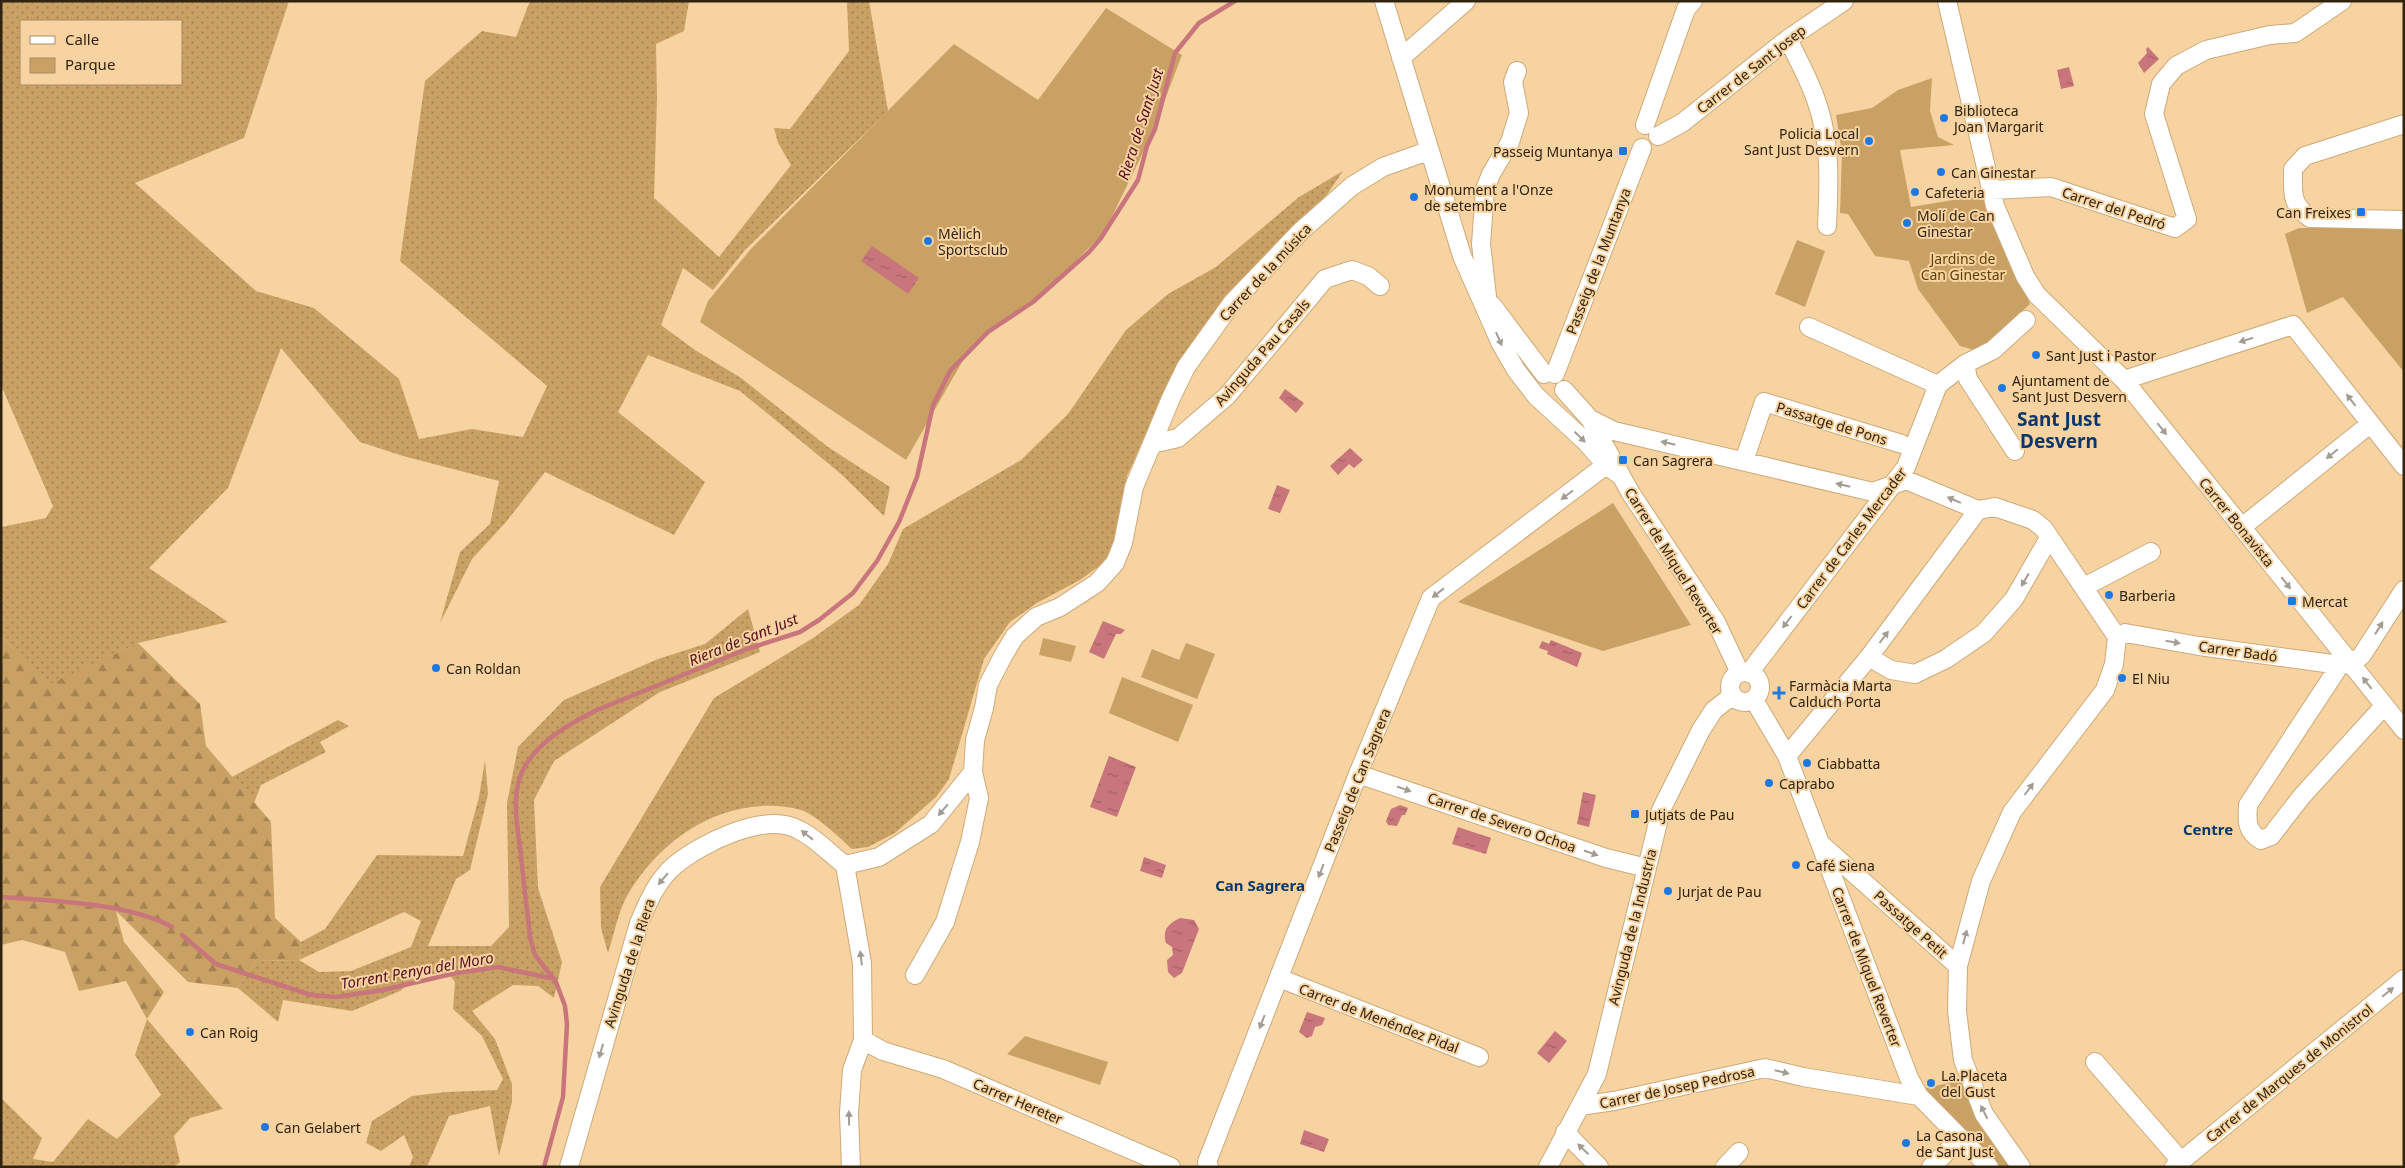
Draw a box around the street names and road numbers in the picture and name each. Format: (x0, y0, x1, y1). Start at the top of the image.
street label: Carrer de Sant Josep (1692, 20, 1810, 118)
street label: Carrer del Pedró (2060, 182, 2168, 234)
street label: Passeig de la Muntanya (1561, 185, 1635, 337)
street label: Carrer de la música (1215, 219, 1315, 325)
street label: Avinguda Pau Casals (1210, 294, 1314, 410)
street label: Passatge de Pons (1774, 397, 1890, 449)
street label: Carrer de Carles Mercader (1791, 463, 1911, 613)
street label: Carrer Bonavista (2195, 473, 2279, 571)
street label: Carrer de Miquel Reverter (1621, 484, 1727, 638)
street label: Carrer Badó (2197, 636, 2279, 666)
street label: Passeig de Can Sagrera (1319, 705, 1395, 855)
street label: Carrer de Severo Ochoa (1425, 788, 1579, 856)
street label: Avinguda de la Industria (1603, 847, 1661, 1007)
street label: Carrer de Miquel Reverter (1828, 884, 1906, 1050)
street label: Passatge Petit (1870, 886, 1952, 962)
street label: Avinguda de la Riera (599, 896, 659, 1030)
street label: Carrer de Menéndez Pidal (1296, 979, 1462, 1057)
street label: Carrer de Marques de Monistrol (2201, 1000, 2377, 1146)
street label: Carrer de Josep Pedrosa (1598, 1061, 1756, 1113)
street label: Carrer Hereter (970, 1074, 1066, 1129)

